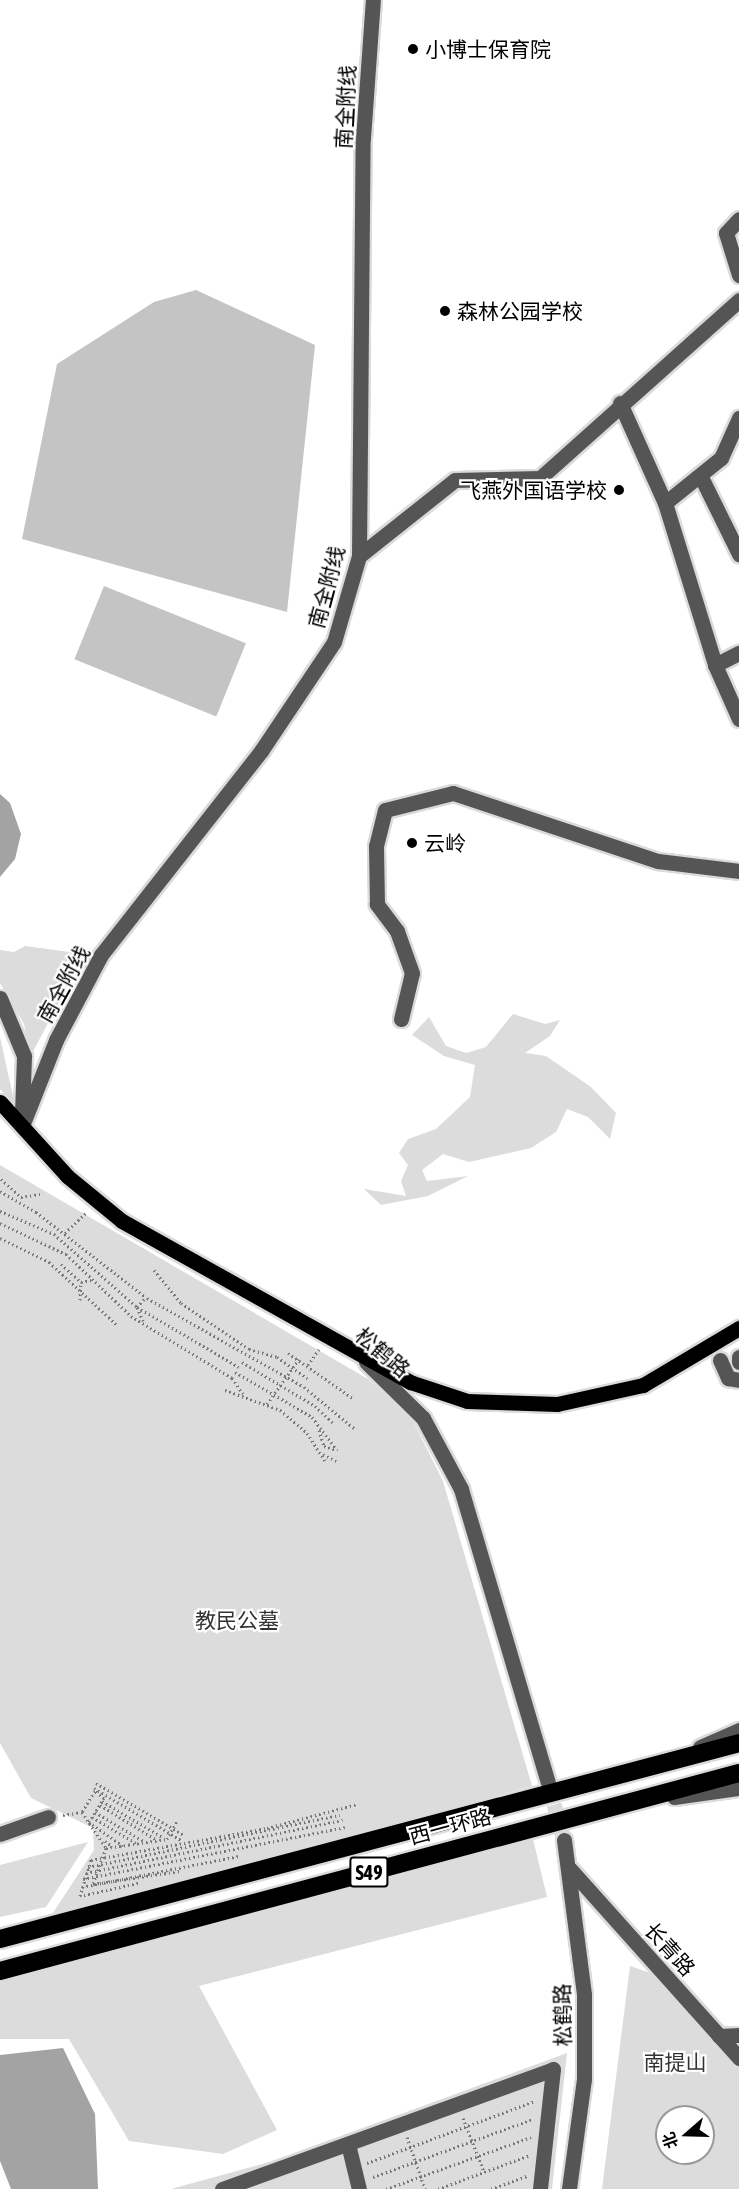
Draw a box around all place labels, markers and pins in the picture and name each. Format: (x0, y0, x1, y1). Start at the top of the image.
place label: 小博士保育院 (425, 36, 551, 62)
marker: 小博士保育院 (406, 42, 420, 56)
place label: 森林公园学校 (457, 298, 583, 324)
marker: 森林公园学校 (438, 304, 452, 318)
place label: 飞燕外国语学校 (460, 477, 607, 503)
marker: 飞燕外国语学校 (612, 483, 626, 497)
place label: 云岭 (424, 830, 466, 856)
marker: 云岭 (405, 836, 419, 850)

